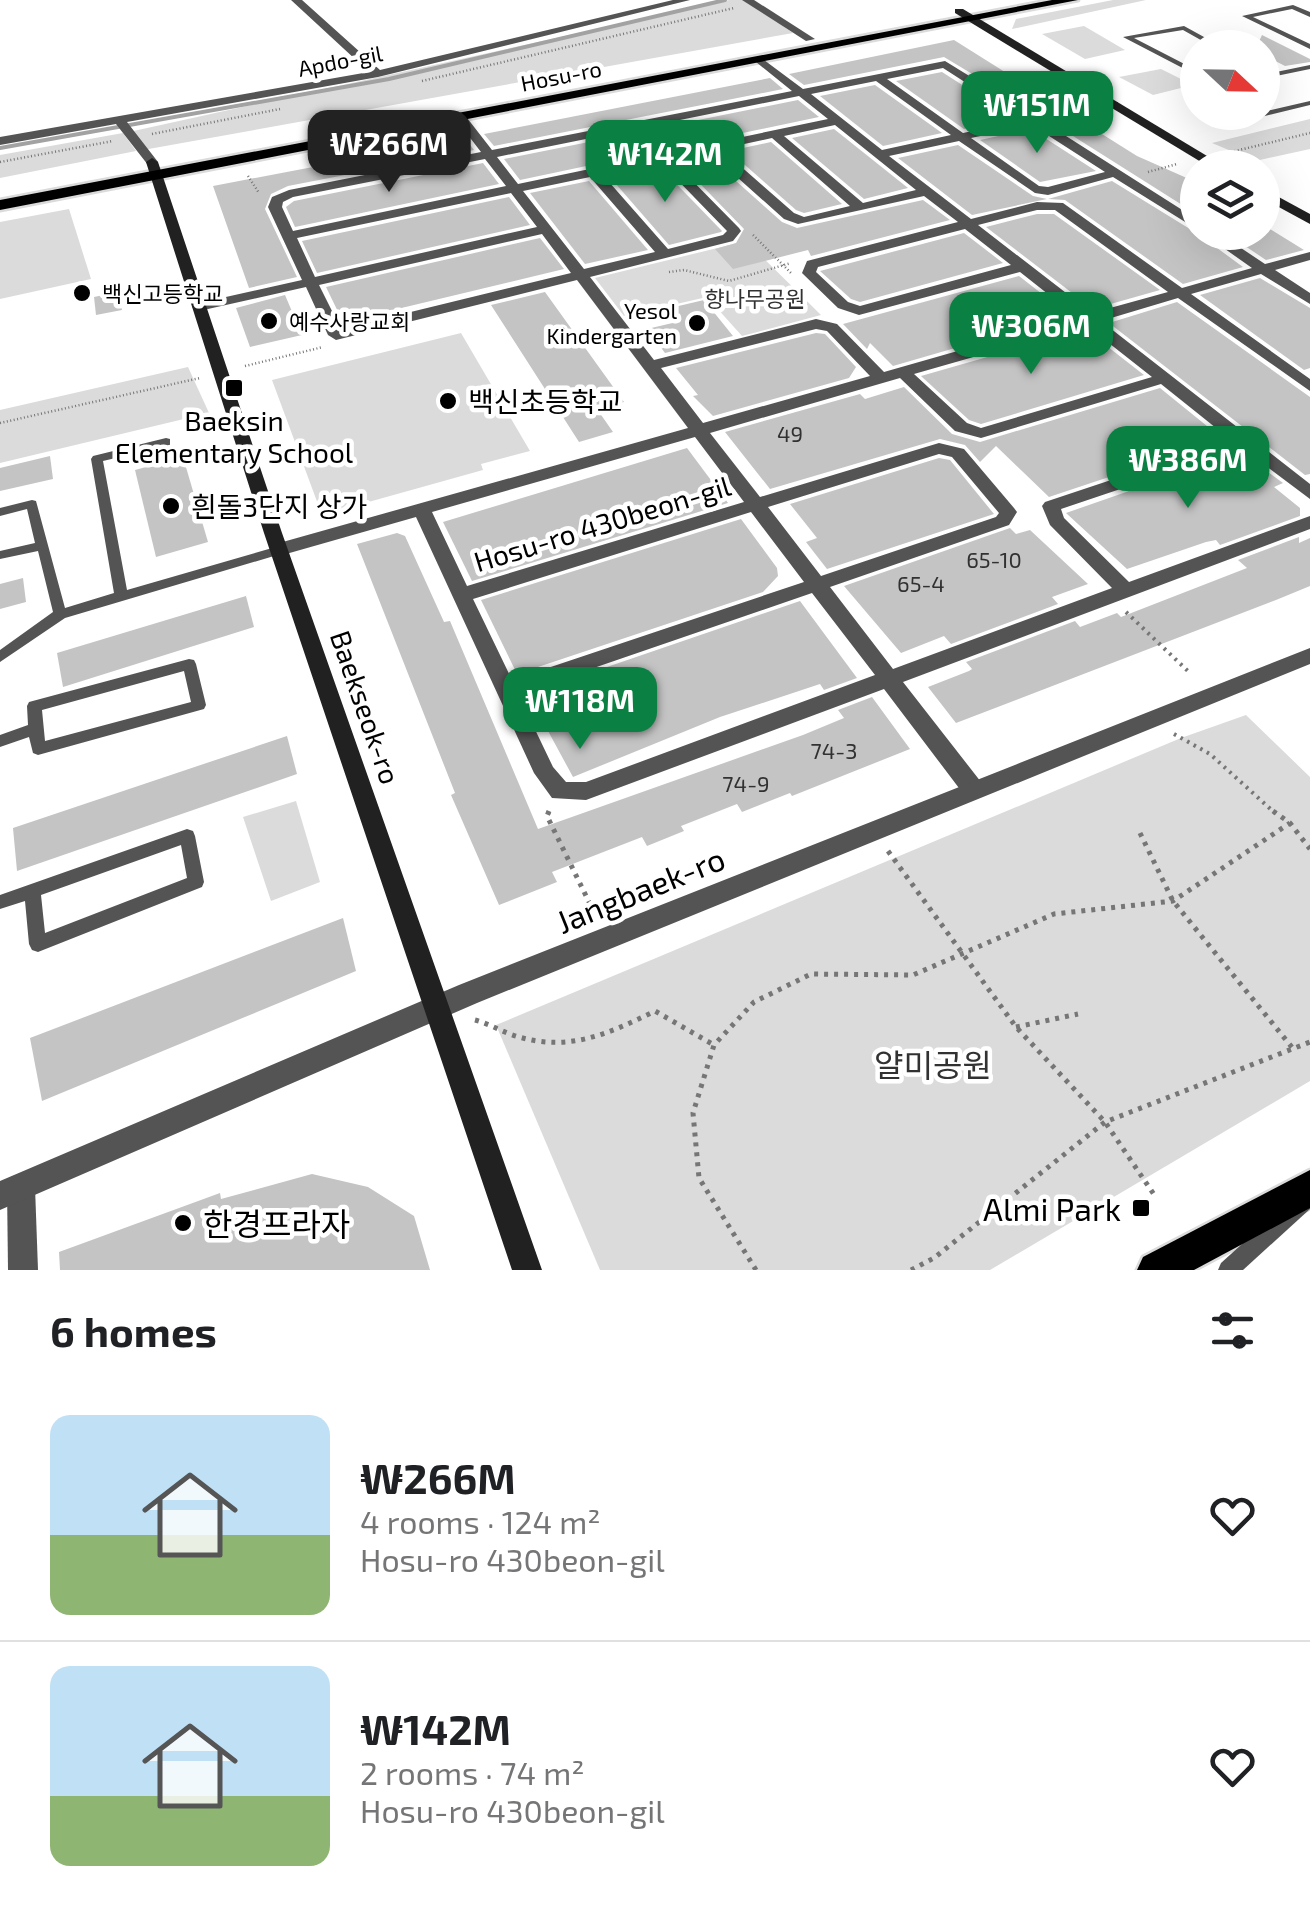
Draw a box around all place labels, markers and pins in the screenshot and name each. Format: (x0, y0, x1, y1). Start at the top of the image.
pin: ₩151M (967, 71, 1107, 156)
pin: ₩266M (319, 110, 459, 195)
pin: ₩142M (595, 120, 735, 205)
place label: 백신고등학교 (102, 280, 223, 306)
marker: 백신고등학교 (71, 282, 93, 304)
pin: ₩306M (961, 292, 1101, 377)
place label: Yesol Kindergarten (547, 297, 677, 348)
place label: 예수사랑교회 (289, 308, 410, 334)
marker: 예수사랑교회 (258, 310, 280, 332)
marker: Yesol Kindergarten (686, 312, 708, 334)
marker: Baeksin Elementary School (223, 377, 245, 399)
place label: 백신초등학교 (468, 384, 623, 418)
marker: 백신초등학교 (437, 390, 459, 412)
place label: Baeksin Elementary School (115, 403, 354, 469)
pin: ₩386M (1118, 426, 1258, 511)
place label: 흰돌3단지 상가 (191, 489, 367, 523)
marker: 흰돌3단지 상가 (160, 495, 182, 517)
pin: ₩118M (510, 667, 650, 752)
place label: Almi Park (983, 1189, 1121, 1227)
marker: Almi Park (1130, 1197, 1152, 1219)
place label: 한경프라자 (203, 1204, 350, 1242)
marker: 한경프라자 (172, 1212, 194, 1234)

